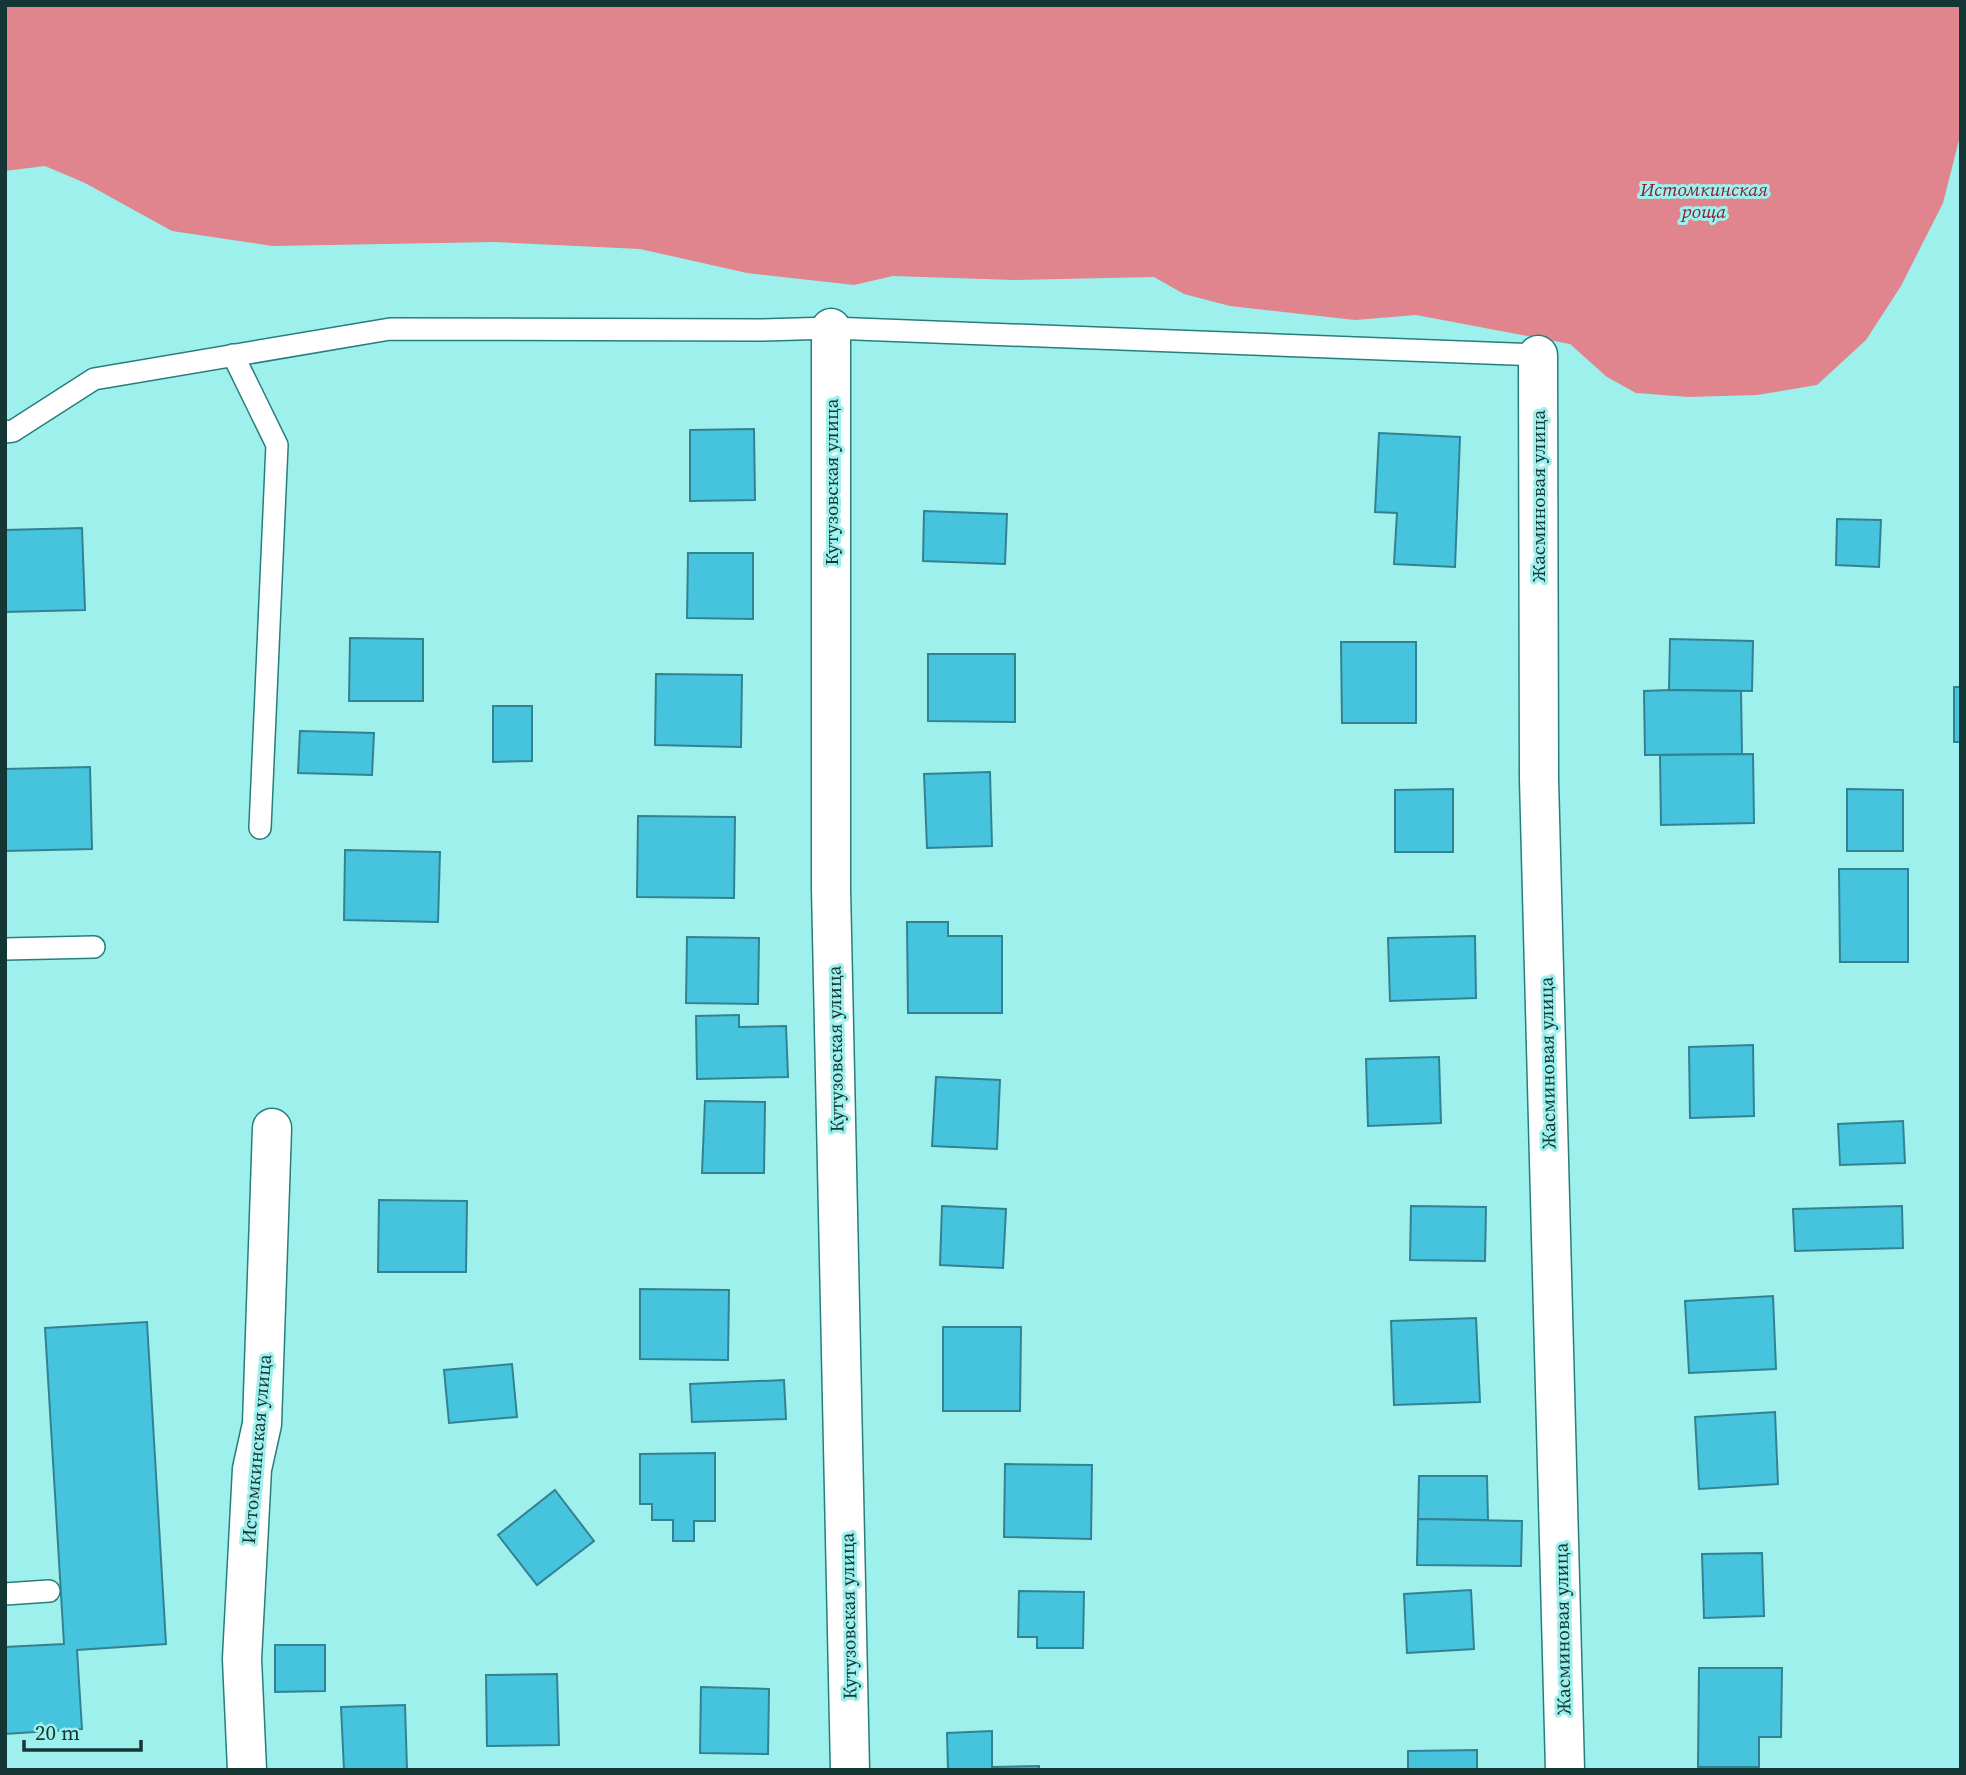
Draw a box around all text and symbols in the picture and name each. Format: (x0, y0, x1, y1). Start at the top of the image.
park label: Истомкинская роща (1639, 176, 1768, 224)
street label: Кутузовская улица (818, 398, 844, 565)
street label: Жасминовая улица (1525, 409, 1551, 582)
street label: Кутузовская улица (821, 965, 849, 1133)
street label: Жасминовая улица (1532, 976, 1562, 1149)
street label: Истомкинская улица (235, 1353, 277, 1545)
street label: Кутузовская улица (834, 1532, 862, 1700)
street label: Жасминовая улица (1547, 1542, 1577, 1715)
scale bar (24, 1708, 142, 1752)
text: 20 m (35, 1718, 80, 1747)

